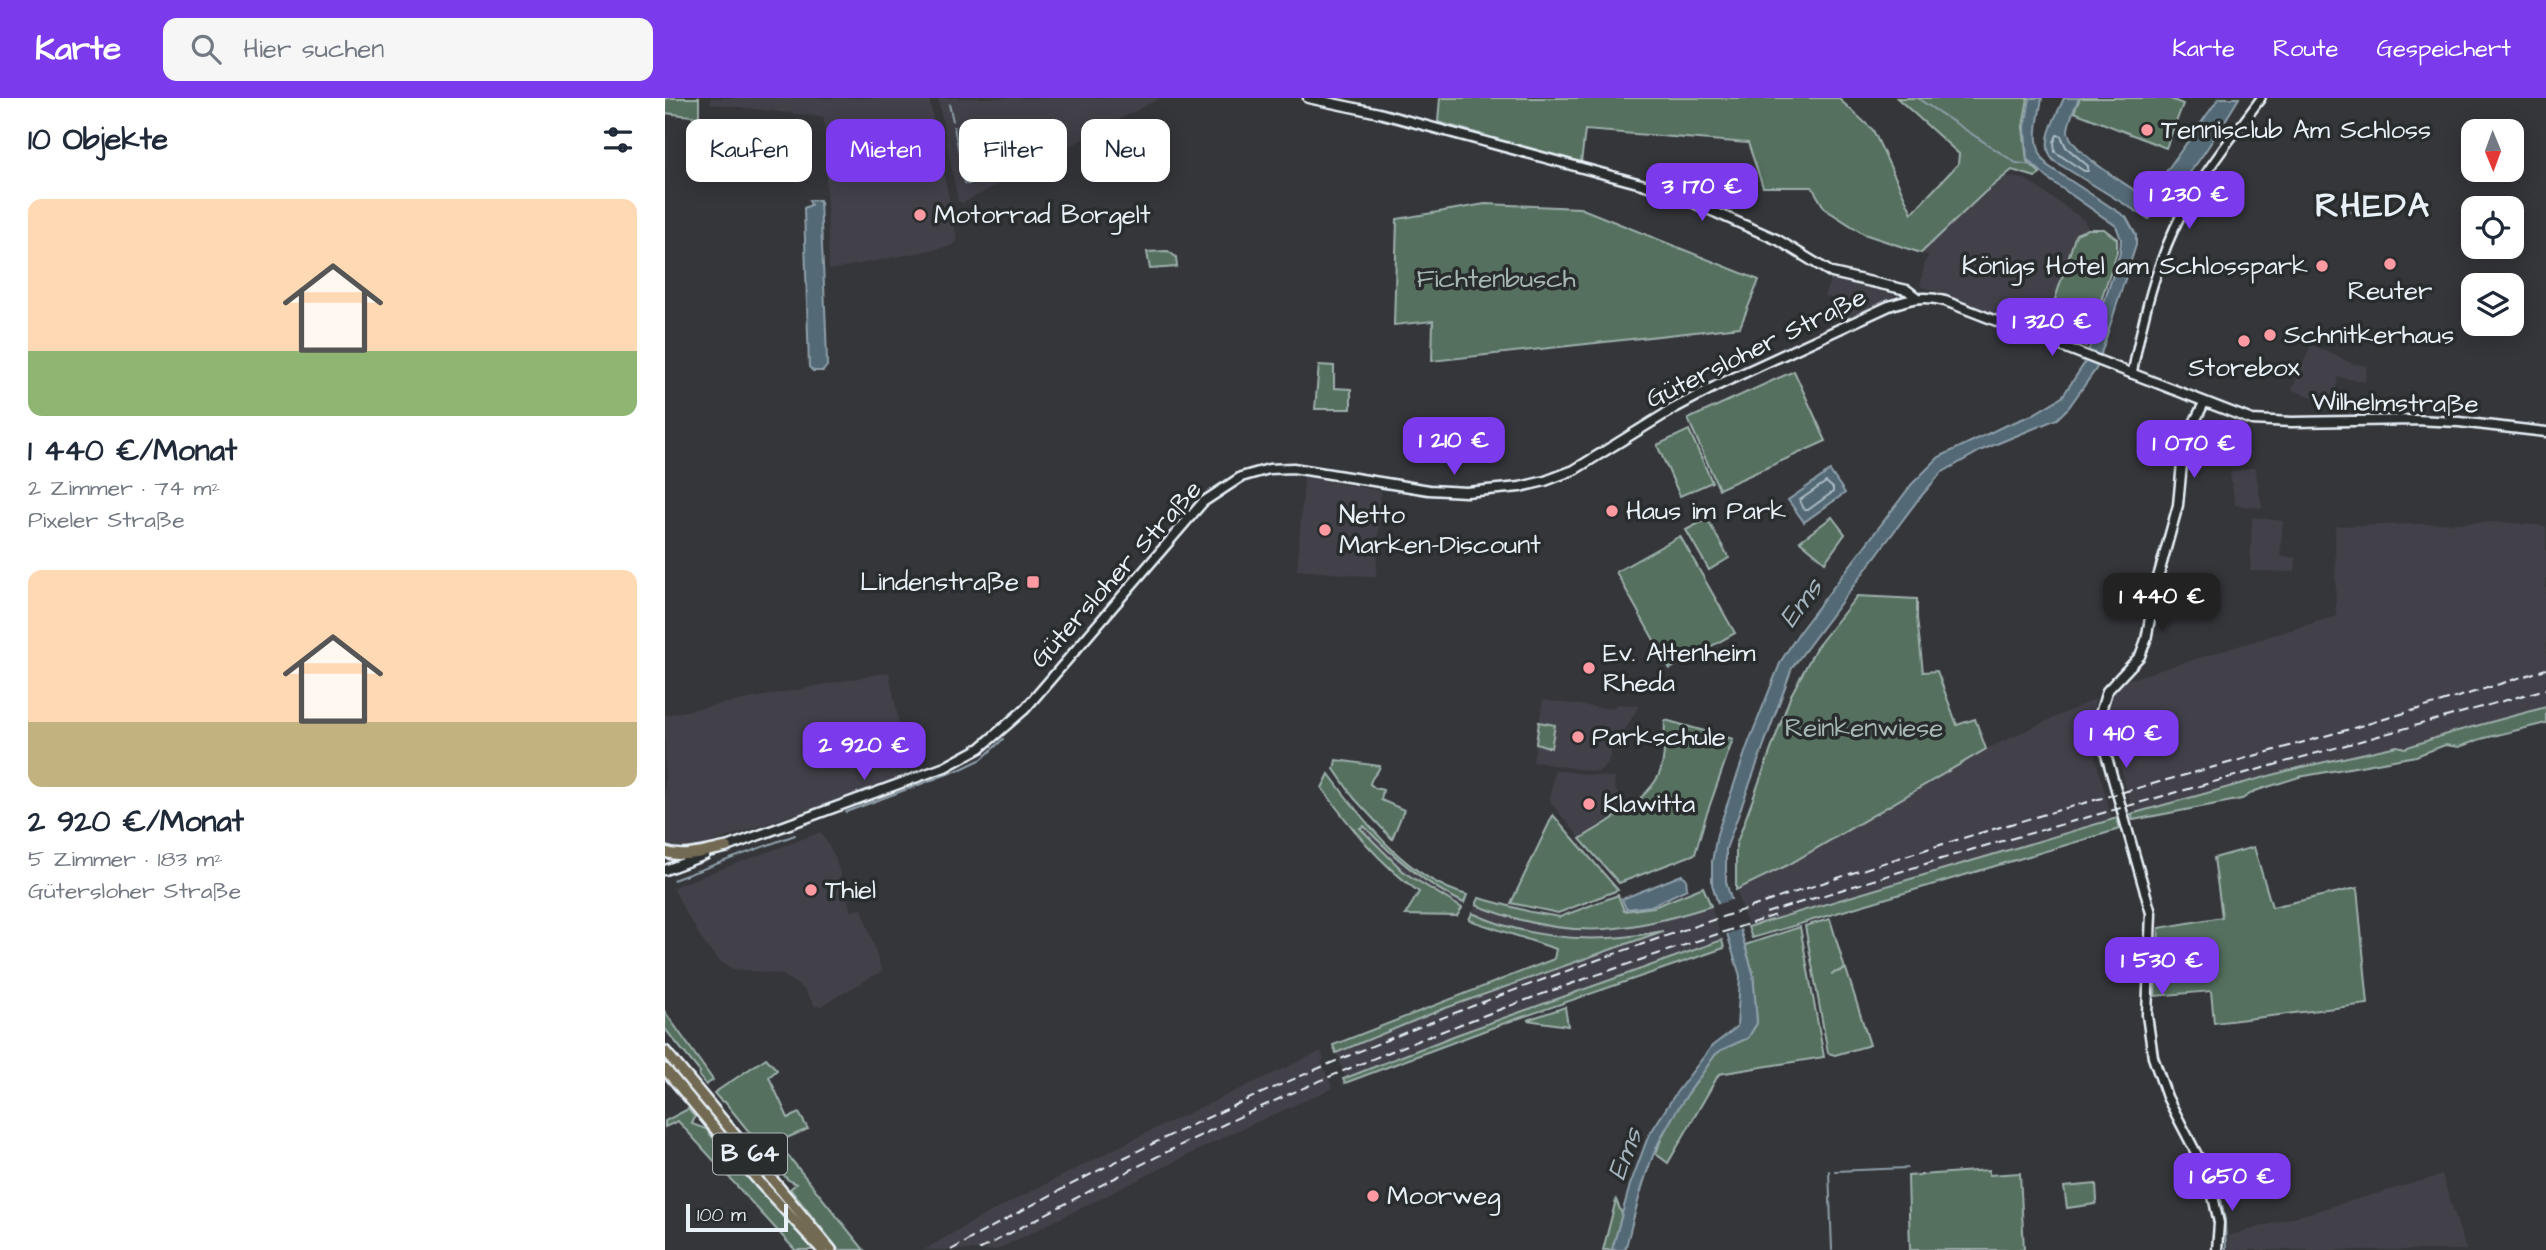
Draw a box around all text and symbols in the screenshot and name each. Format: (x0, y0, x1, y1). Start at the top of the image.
search box (163, 18, 653, 81)
text: Karte (35, 26, 121, 72)
icon: search (187, 30, 225, 68)
text: Hier suchen (243, 31, 384, 67)
text: Karte (2172, 32, 2235, 66)
text: Route (2273, 32, 2338, 66)
text: Gespeichert (2376, 32, 2511, 66)
place label: Tennisclub Am Schloss (2161, 112, 2431, 148)
text: 10 Objekte (28, 119, 168, 161)
chip: Kaufen (686, 119, 812, 182)
chip: Mieten (826, 119, 945, 182)
chip: Filter (959, 119, 1067, 182)
chip: Neu (1081, 119, 1170, 182)
north arrow (2461, 119, 2523, 182)
map controls (2461, 119, 2524, 336)
icon: filters (599, 121, 637, 159)
marker: Tennisclub Am Schloss (2139, 122, 2155, 138)
pin: 3 170 € (1637, 164, 1767, 223)
text: 3 170 € (1662, 170, 1742, 202)
pin: 1 230 € (2124, 172, 2254, 231)
text: 1 230 € (2149, 178, 2229, 210)
district label: RHEDA (2315, 183, 2431, 229)
button: locate (2461, 196, 2524, 259)
place label: Motorrad Borgelt (934, 197, 1151, 235)
marker: Motorrad Borgelt (912, 207, 928, 223)
icon: home (270, 245, 396, 371)
place label: Königs Hotel am Schlosspark (1962, 248, 2308, 286)
marker: Reuter (2382, 256, 2398, 272)
marker: Königs Hotel am Schlosspark (2314, 258, 2330, 274)
park label: Fichtenbusch (1416, 261, 1576, 297)
place label: Reuter (2348, 273, 2432, 309)
button: layers (2461, 273, 2524, 336)
street label: Gütersloher Straße (1640, 279, 1872, 417)
pin: 1 320 € (1987, 299, 2117, 358)
text: 1 320 € (2012, 305, 2092, 337)
place label: Schnitkerhaus (2284, 317, 2454, 353)
marker: Schnitkerhaus (2262, 327, 2278, 343)
marker: Storebox (2236, 333, 2252, 349)
place label: Storebox (2188, 350, 2301, 386)
street label: Wilhelmstraße (2311, 384, 2479, 422)
pin: 1 210 € (1389, 418, 1519, 477)
pin: 1 070 € (2129, 420, 2259, 480)
text: 1 210 € (1419, 424, 1489, 456)
text: 1 070 € (2153, 427, 2235, 459)
text: 1 440 €/Monat (28, 430, 237, 472)
text: 2 Zimmer · 74 m² (28, 472, 220, 504)
street label: Gütersloher Straße (1022, 472, 1210, 676)
place label: Haus im Park (1626, 493, 1786, 529)
place label: Netto Marken-Discount (1339, 497, 1541, 563)
marker: Haus im Park (1604, 503, 1620, 519)
text: Pixeler Straße (28, 504, 185, 536)
marker: Netto Marken-Discount (1317, 522, 1333, 538)
place label: Lindenstraße (860, 564, 1019, 600)
water label: Ems (1770, 569, 1834, 636)
marker: Lindenstraße (1025, 574, 1041, 590)
pin: 1 440 € (2097, 574, 2227, 633)
text: 1 440 € (2119, 580, 2205, 612)
icon: home (270, 616, 396, 742)
place label: Ev. Altenheim Rheda (1603, 635, 1756, 701)
marker: Ev. Altenheim Rheda (1581, 660, 1597, 676)
park label: Reinkenwiese (1785, 710, 1943, 746)
pin: 1 410 € (2061, 710, 2191, 770)
text: 1 410 € (2090, 717, 2162, 749)
place label: Parkschule (1592, 719, 1726, 755)
pin: 2 920 € (799, 722, 929, 782)
text: 2 920 € (819, 729, 909, 761)
marker: Parkschule (1570, 729, 1586, 745)
place label: Klawitta (1603, 786, 1695, 822)
marker: Klawitta (1581, 796, 1597, 812)
text: 2 920 €/Monat (28, 801, 244, 843)
text: 5 Zimmer · 183 m² (28, 843, 223, 875)
place label: Thiel (825, 872, 876, 908)
text: Gütersloher Straße (28, 875, 241, 907)
marker: Thiel (803, 882, 819, 898)
pin: 1 530 € (2097, 937, 2227, 997)
text: 1 530 € (2121, 944, 2203, 976)
water label: Ems (1597, 1121, 1653, 1185)
road number: B 64 (713, 1134, 787, 1174)
pin: 1 650 € (2167, 1154, 2297, 1213)
text: 1 650 € (2190, 1160, 2274, 1192)
place label: Moorweg (1387, 1178, 1501, 1216)
marker: Moorweg (1365, 1188, 1381, 1204)
scale bar (686, 1201, 787, 1233)
text: 100 m (697, 1202, 746, 1229)

